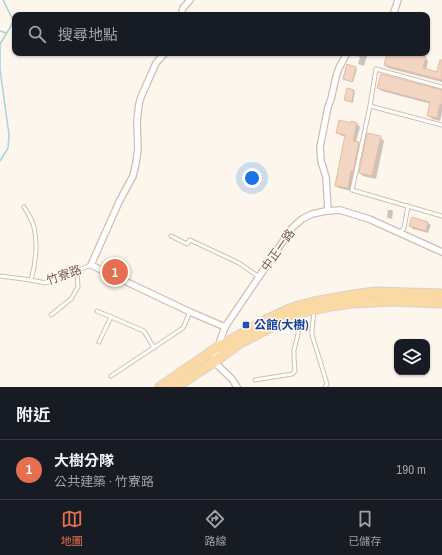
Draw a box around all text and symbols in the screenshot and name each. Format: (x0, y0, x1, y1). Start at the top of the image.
search box (12, 12, 430, 56)
icon: search (26, 23, 48, 45)
text: 搜尋地點 (58, 24, 118, 45)
your location (242, 168, 262, 188)
street label: 中正一路 (258, 226, 298, 274)
pin: 1 (102, 257, 128, 287)
street label: 竹寮路 (44, 262, 84, 288)
place label: 公館(大樹) (254, 317, 309, 333)
marker: 公館(大樹) (241, 320, 251, 330)
map controls (394, 339, 430, 375)
button: layers (394, 339, 430, 375)
text: 附近 (16, 403, 50, 426)
text: 大樹分隊 (54, 450, 114, 471)
text: 1 (26, 461, 32, 478)
text: 190 m (396, 461, 426, 478)
text: 公共建築 · 竹寮路 (54, 473, 154, 490)
tab: 地圖 (61, 508, 83, 548)
tab: 路線 (204, 508, 226, 548)
tab: 已儲存 (348, 508, 381, 548)

